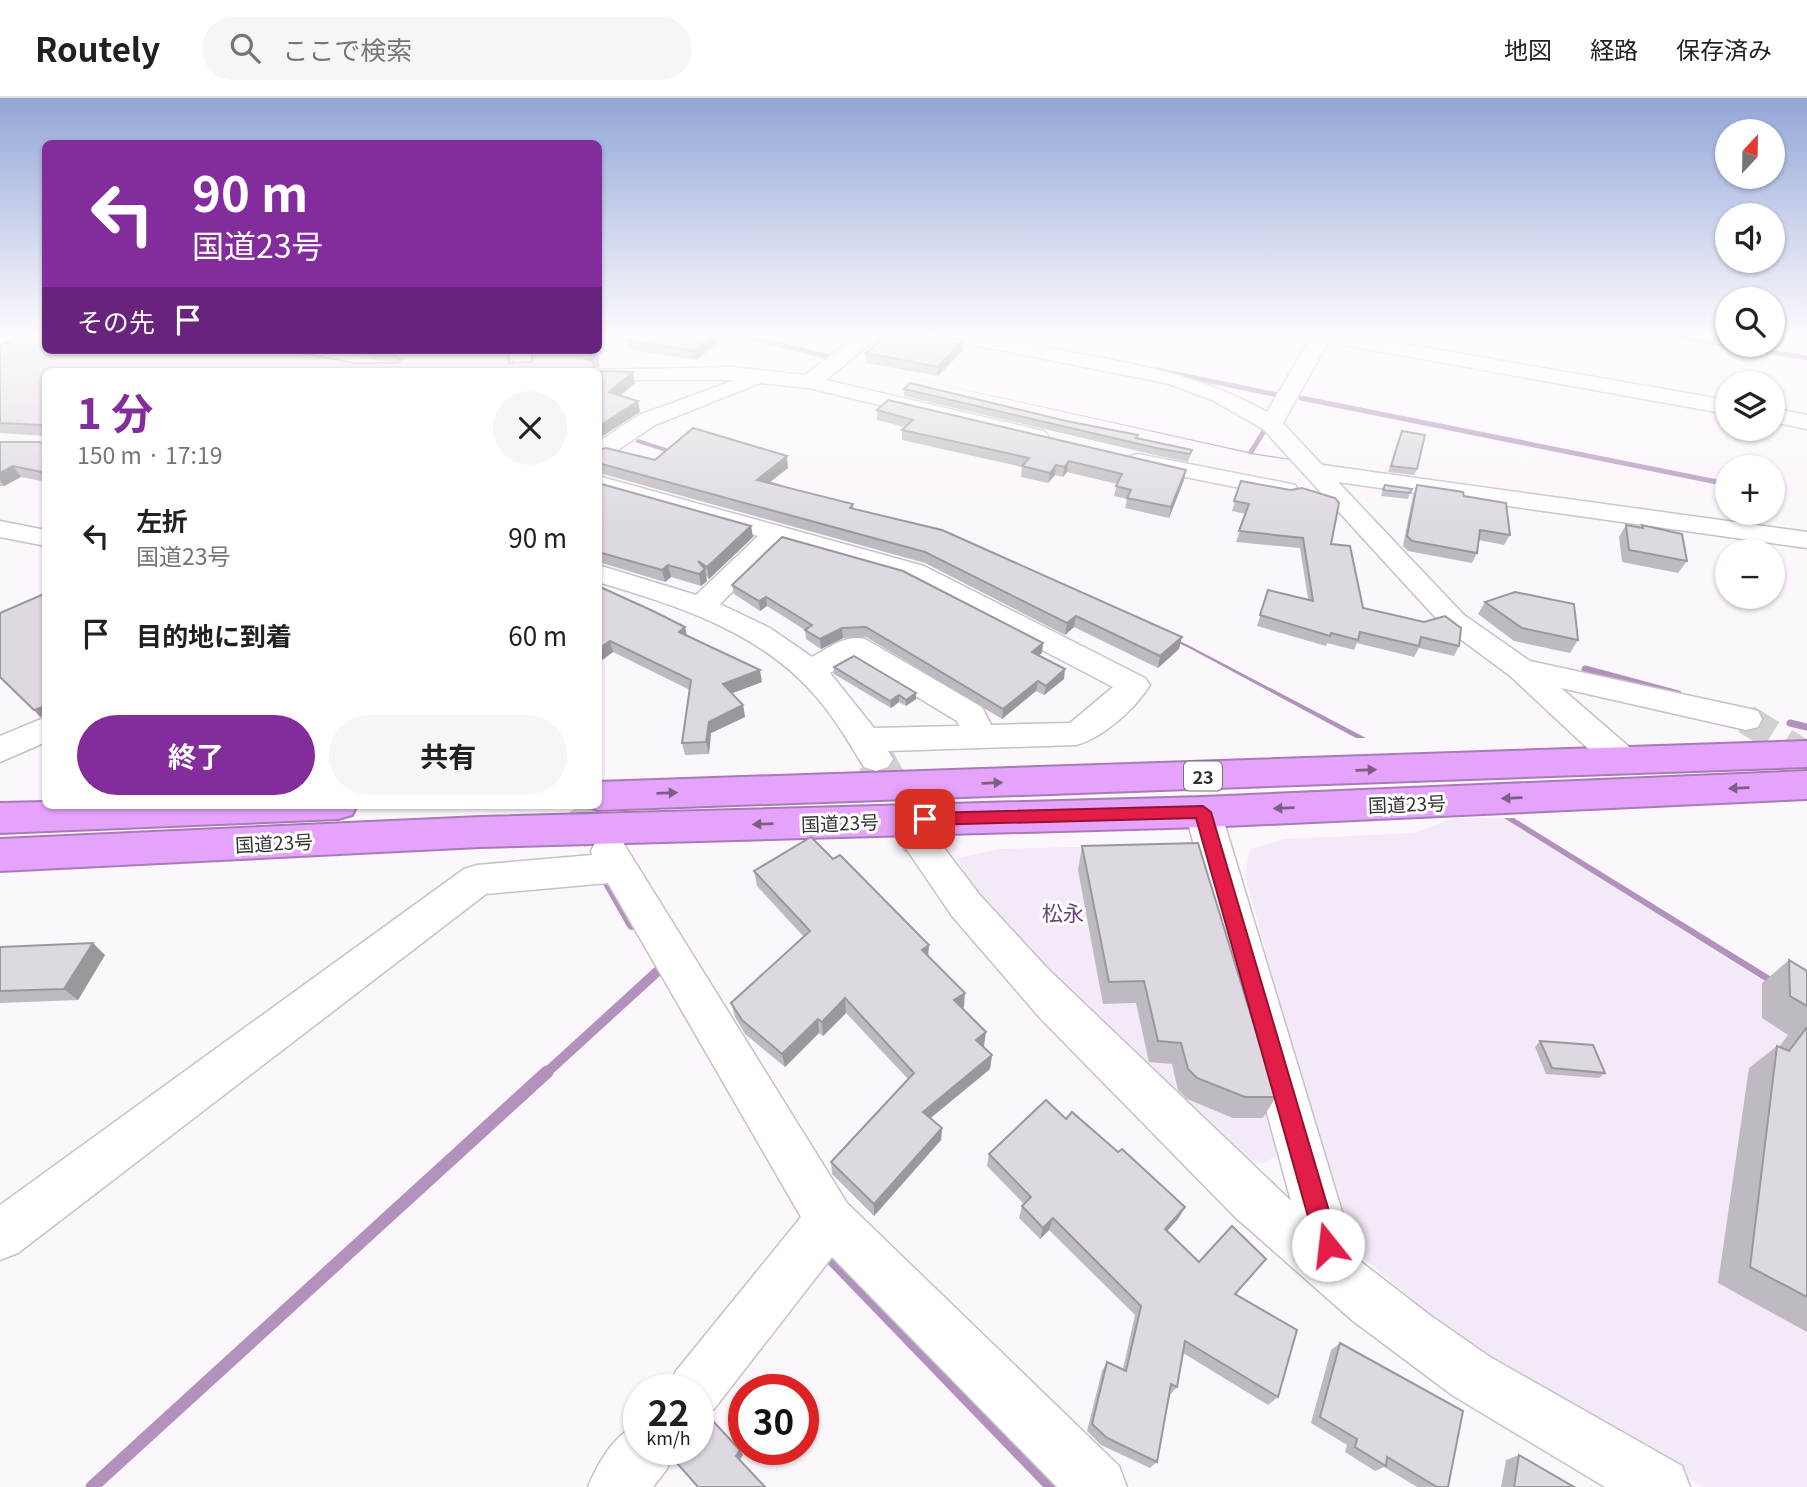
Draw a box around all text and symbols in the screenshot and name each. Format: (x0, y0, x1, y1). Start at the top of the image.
search box (202, 17, 692, 80)
text: Routely (35, 24, 160, 72)
icon: search (226, 29, 264, 67)
text: ここで検索 (282, 30, 412, 67)
text: 地図 (1504, 31, 1552, 66)
text: 経路 (1590, 31, 1638, 66)
text: 保存済み (1676, 31, 1772, 66)
north arrow (1715, 119, 1785, 189)
map controls (1715, 119, 1785, 609)
text: 90 m (192, 155, 308, 226)
icon: left (77, 168, 168, 259)
button: sound (1715, 203, 1785, 273)
text: 国道23号 (192, 221, 324, 267)
button: search (1715, 287, 1785, 357)
icon: arrive (169, 301, 207, 339)
text: その先 (77, 302, 155, 339)
button: layers (1715, 371, 1785, 441)
text: 1 分 (77, 380, 153, 441)
button: close (493, 391, 567, 465)
text: 150 m · 17:19 (77, 437, 222, 471)
button: + (1715, 455, 1785, 525)
text: 左折 (136, 501, 188, 538)
icon: left (77, 517, 115, 555)
text: 90 m (508, 518, 567, 555)
text: 国道23号 (136, 538, 231, 572)
button: − (1715, 539, 1785, 609)
icon: arrive (77, 615, 115, 653)
text: 目的地に到着 (136, 616, 292, 653)
text: 60 m (508, 616, 567, 653)
button: 終了 (77, 715, 315, 795)
button: 共有 (329, 715, 567, 795)
road number: 23 (1184, 762, 1222, 790)
one-way arrow (1356, 764, 1378, 775)
one-way arrow (981, 777, 1003, 788)
one-way arrow (1728, 783, 1750, 794)
one-way arrow (656, 788, 678, 799)
street label: 国道23号 (1368, 788, 1446, 818)
pin (895, 789, 955, 849)
one-way arrow (1500, 793, 1522, 804)
icon: arrive (906, 800, 944, 838)
one-way arrow (1273, 803, 1295, 814)
street label: 国道23号 (801, 807, 879, 837)
one-way arrow (752, 818, 774, 829)
street label: 国道23号 (234, 826, 314, 858)
district label: 松永 (1042, 897, 1084, 927)
position arrow (1291, 1208, 1365, 1282)
speed limit sign: 30 (728, 1374, 819, 1465)
text: 22 (648, 1385, 689, 1436)
text: km/h (646, 1424, 691, 1450)

